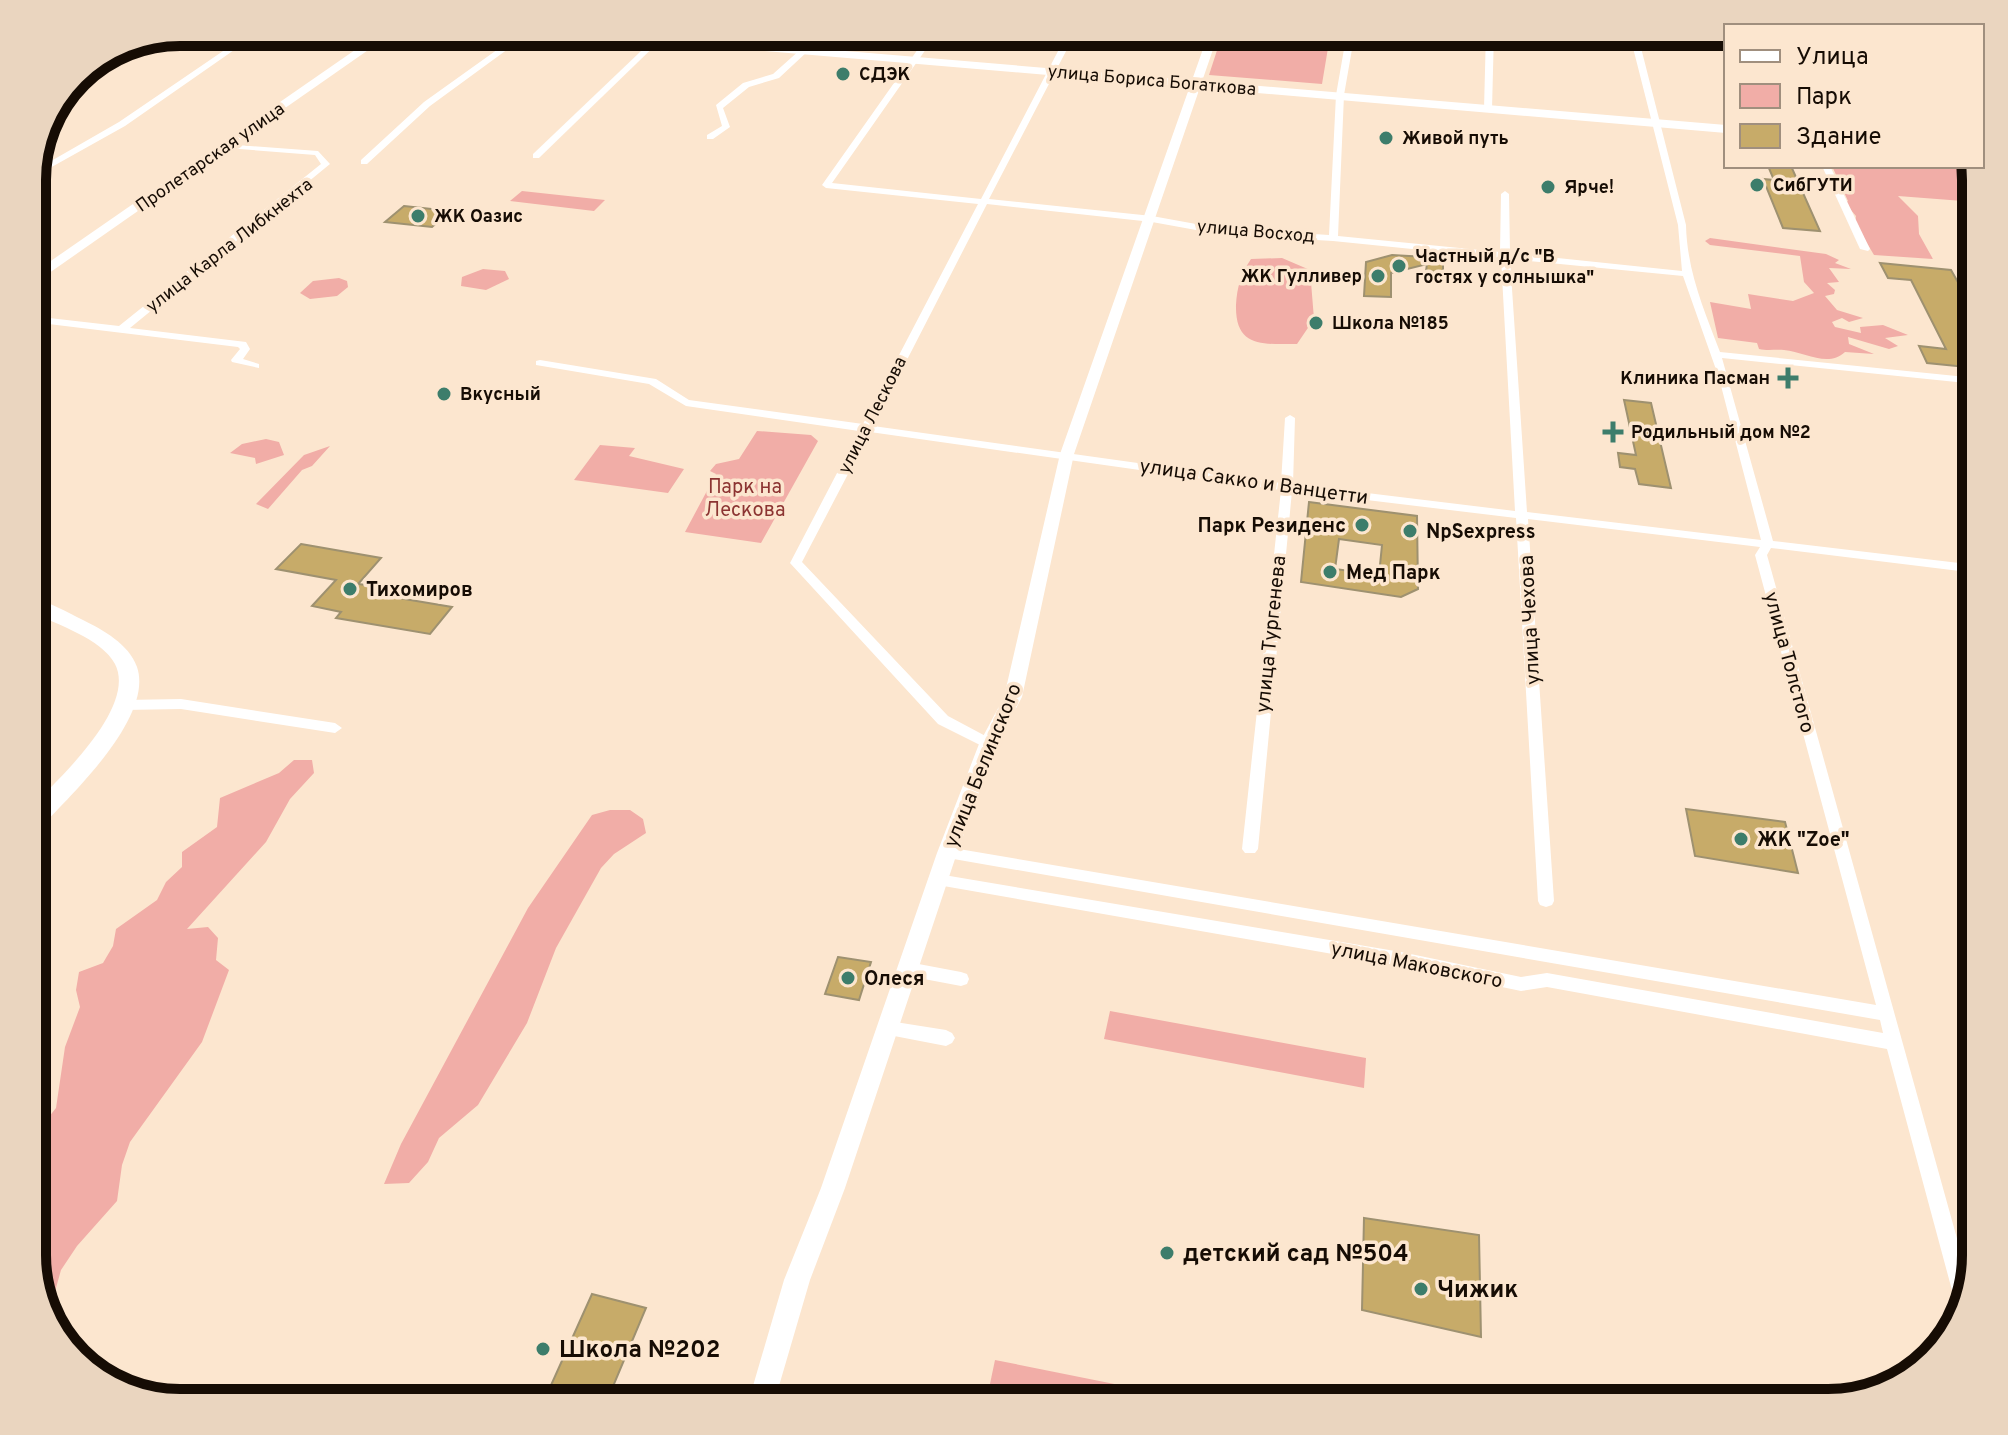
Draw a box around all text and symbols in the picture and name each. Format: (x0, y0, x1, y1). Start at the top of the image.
legend (1724, 24, 1984, 168)
text: Улица (1796, 43, 1869, 73)
street label: улица Бориса Богаткова (1047, 61, 1257, 102)
place label: СДЭК (859, 64, 911, 87)
marker: СДЭК (834, 65, 852, 83)
text: Парк (1796, 83, 1852, 113)
street label: Пролетарская улица (132, 98, 290, 218)
text: Здание (1796, 123, 1882, 153)
place label: Живой путь (1402, 128, 1509, 151)
marker: Живой путь (1377, 129, 1395, 147)
street label: улица Карла Либкнехта (142, 174, 318, 318)
place label: СибГУТИ (1773, 175, 1853, 198)
marker: СибГУТИ (1748, 176, 1766, 194)
place label: Ярче! (1564, 177, 1614, 200)
marker: Ярче! (1539, 178, 1557, 196)
place label: ЖК Оазис (434, 206, 523, 229)
marker: ЖК Оазис (409, 207, 427, 225)
street label: улица Восход (1196, 216, 1316, 249)
place label: Частный д/c "В гостях у солнышка" (1415, 246, 1594, 290)
marker: Частный д/c "В гостях у солнышка" (1390, 257, 1408, 275)
place label: ЖК Гулливер (1241, 266, 1362, 289)
marker: ЖК Гулливер (1369, 267, 1387, 285)
place label: Школа №185 (1332, 313, 1449, 336)
marker: Школа №185 (1307, 314, 1325, 332)
street label: улица Лескова (834, 353, 913, 478)
marker: Клиника Пасман (1777, 367, 1799, 389)
place label: Клиника Пасман (1620, 368, 1770, 391)
place label: Вкусный (460, 384, 541, 407)
marker: Вкусный (435, 385, 453, 403)
marker: Родильный дом №2 (1602, 421, 1624, 443)
place label: Родильный дом №2 (1631, 422, 1811, 445)
street label: улица Сакко и Ванцетти (1138, 454, 1370, 512)
park label: Парк на Лескова (705, 475, 785, 524)
place label: Парк Резиденс (1198, 514, 1346, 540)
marker: Парк Резиденс (1353, 516, 1371, 534)
place label: NpSexpress (1426, 520, 1536, 546)
marker: NpSexpress (1401, 522, 1419, 540)
street label: улица Тургенева (1251, 554, 1293, 714)
street label: улица Чехова (1515, 554, 1547, 685)
place label: Мед Парк (1346, 561, 1441, 587)
marker: Мед Парк (1321, 563, 1339, 581)
place label: Тихомиров (366, 578, 473, 604)
marker: Тихомиров (341, 580, 359, 598)
street label: улица Толстого (1757, 589, 1819, 736)
street label: улица Белинского (939, 680, 1029, 852)
place label: ЖК "Zoe" (1757, 828, 1850, 854)
marker: ЖК "Zoe" (1732, 830, 1750, 848)
street label: улица Маковского (1329, 937, 1505, 995)
place label: Олеся (864, 967, 924, 993)
marker: Олеся (839, 969, 857, 987)
place label: детский сад №504 (1183, 1240, 1409, 1270)
marker: детский сад №504 (1158, 1244, 1176, 1262)
place label: Чижик (1437, 1276, 1518, 1306)
marker: Чижик (1412, 1280, 1430, 1298)
place label: Школа №202 (559, 1336, 721, 1366)
marker: Школа №202 (534, 1340, 552, 1358)

